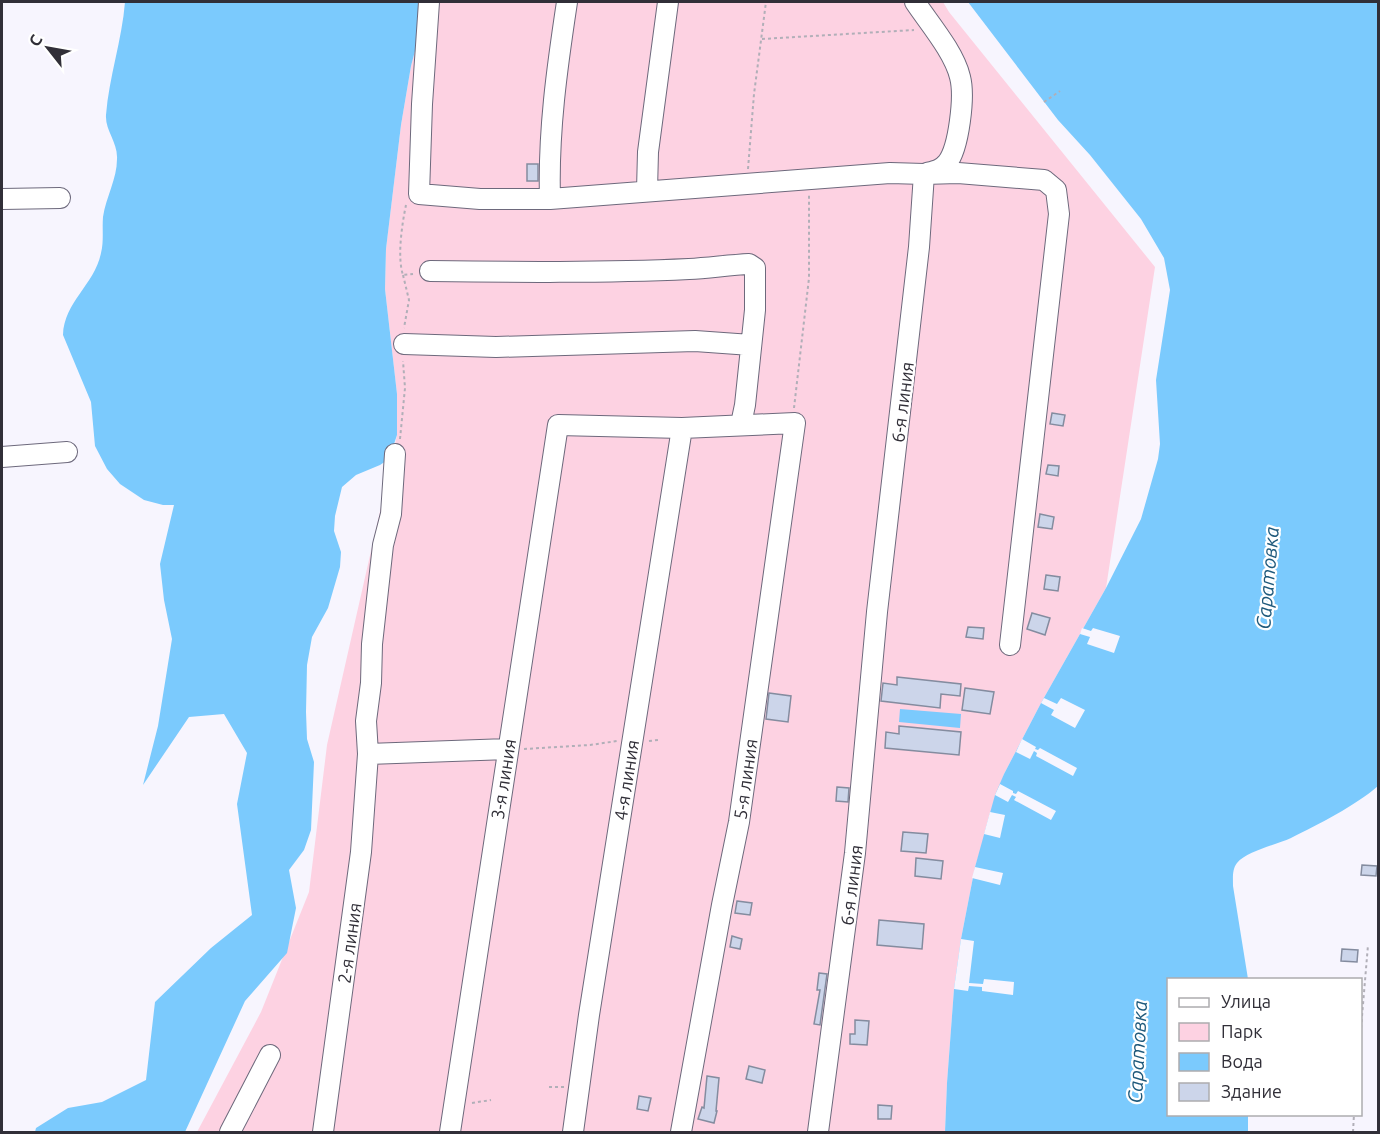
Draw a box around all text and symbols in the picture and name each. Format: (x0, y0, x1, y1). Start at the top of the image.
north arrow (18, 18, 78, 78)
text: С (25, 31, 45, 49)
street label: 6-я линия (887, 360, 917, 444)
water label: Саратовка (1251, 525, 1283, 630)
street label: 3-я линия (487, 737, 519, 821)
street label: 5-я линия (729, 737, 761, 821)
street label: 4-я линия (610, 738, 642, 822)
street label: 6-я линия (836, 843, 866, 927)
street label: 2-я линия (333, 901, 365, 985)
legend (1167, 978, 1362, 1116)
text: Улица (1221, 991, 1271, 1011)
water label: Саратовка (1123, 1000, 1151, 1104)
text: Парк (1221, 1021, 1262, 1041)
text: Вода (1221, 1051, 1263, 1071)
text: Здание (1221, 1081, 1282, 1101)

